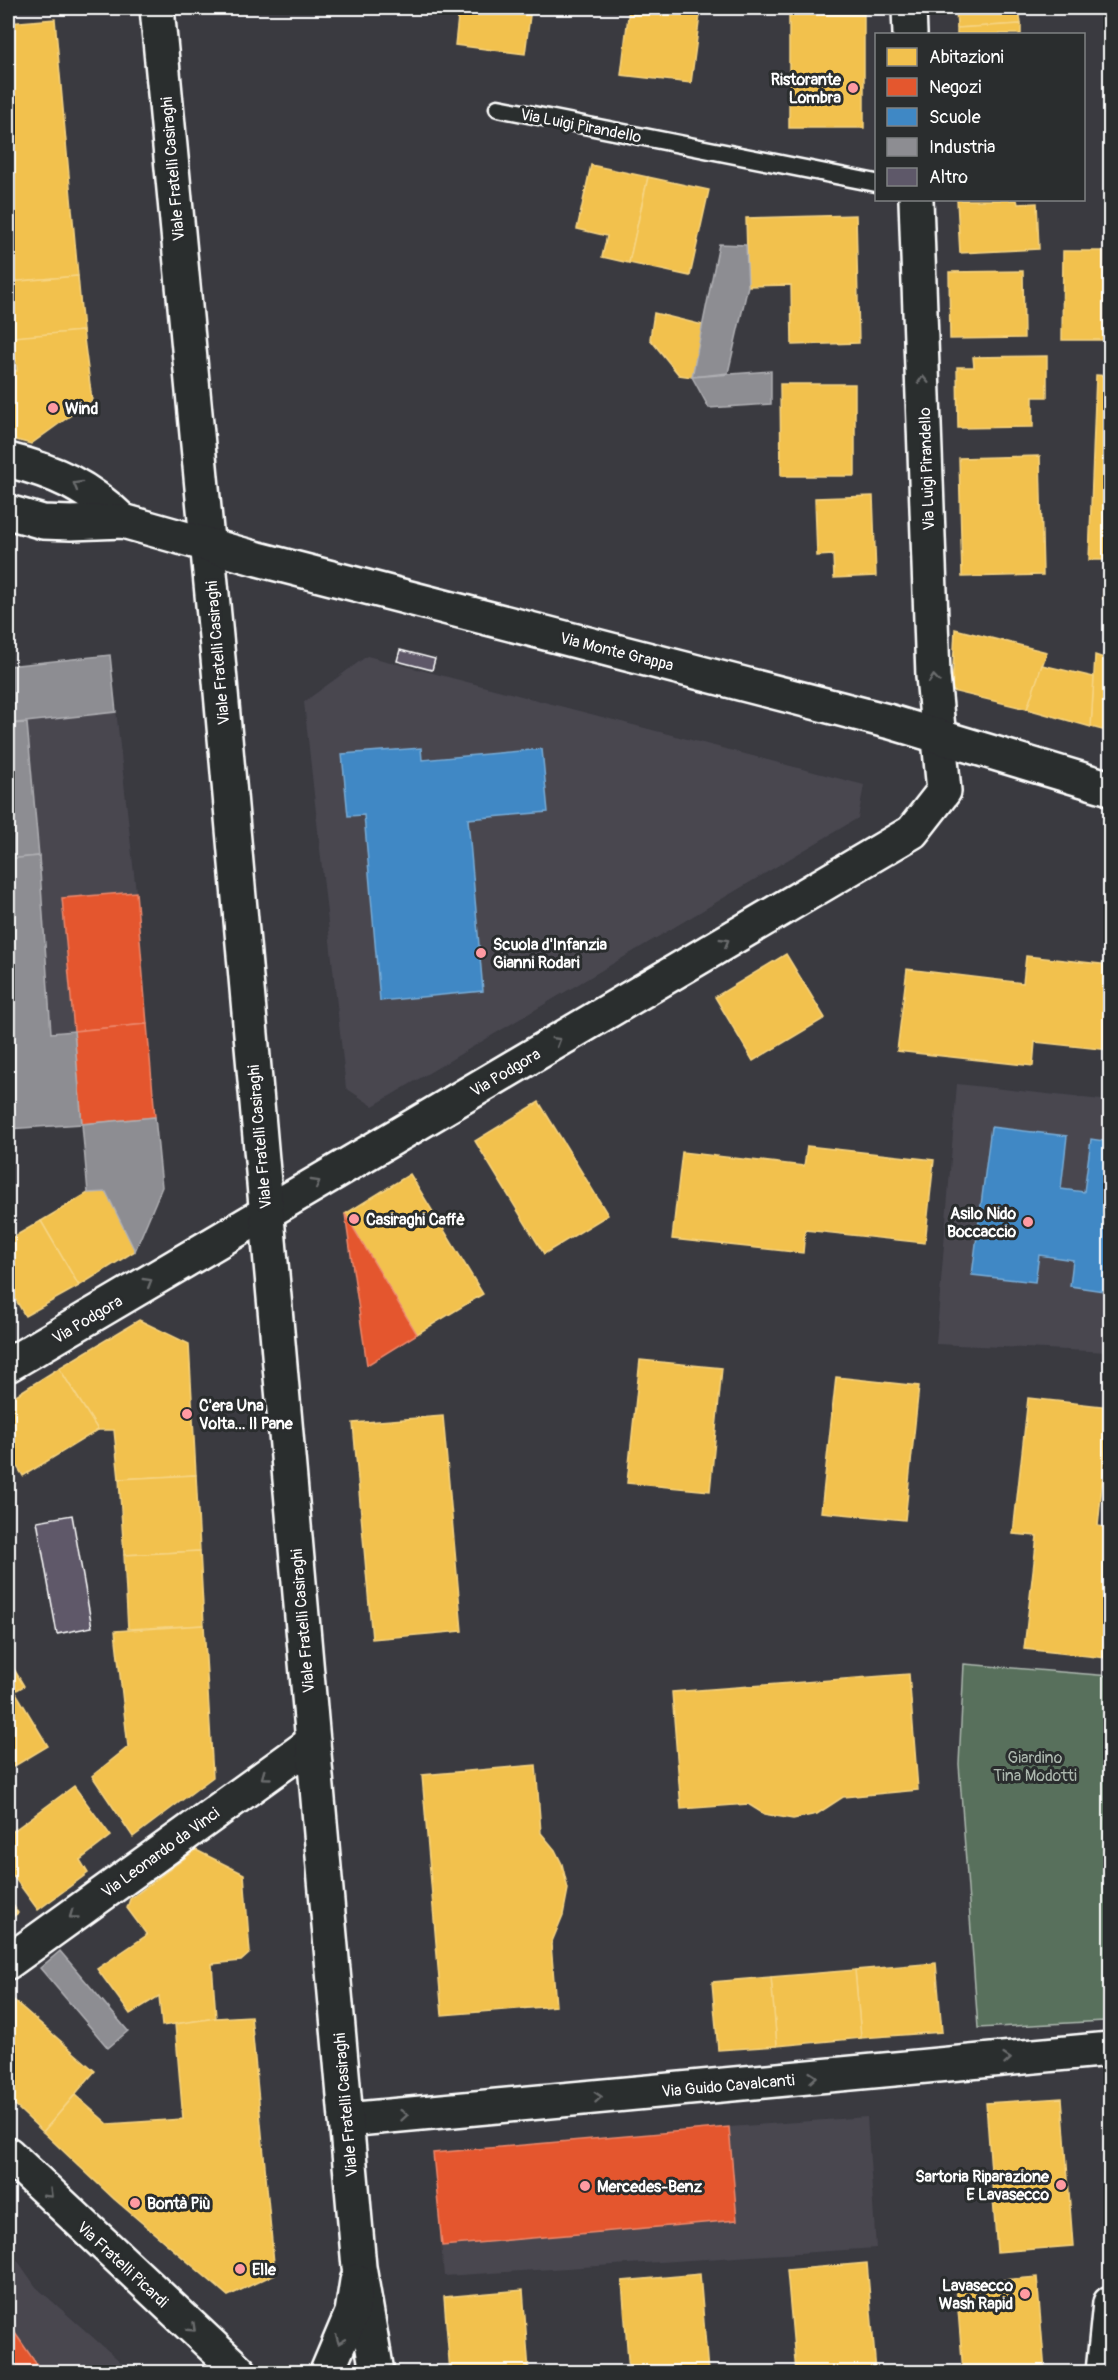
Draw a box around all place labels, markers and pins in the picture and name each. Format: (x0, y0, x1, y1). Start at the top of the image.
place label: Ristorante Lombra (771, 70, 842, 108)
marker: Ristorante Lombra (846, 81, 860, 95)
place label: Wind (65, 399, 98, 419)
marker: Wind (46, 401, 60, 415)
place label: Scuola d'Infanzia Gianni Rodari (493, 935, 607, 973)
marker: Scuola d'Infanzia Gianni Rodari (474, 946, 488, 960)
place label: Asilo Nido Boccaccio (947, 1204, 1016, 1242)
place label: Casiraghi Caffè (366, 1210, 465, 1230)
marker: Casiraghi Caffè (347, 1212, 361, 1226)
marker: Asilo Nido Boccaccio (1021, 1215, 1035, 1229)
place label: C'era Una Volta... Il Pane (199, 1396, 294, 1434)
marker: C'era Una Volta... Il Pane (180, 1407, 194, 1421)
place label: Sartoria Riparazione E Lavasecco (915, 2167, 1050, 2205)
place label: Mercedes-Benz (597, 2177, 703, 2197)
marker: Sartoria Riparazione E Lavasecco (1054, 2178, 1068, 2192)
marker: Mercedes-Benz (578, 2179, 592, 2193)
place label: Bontà Più (147, 2194, 211, 2214)
marker: Bontà Più (128, 2196, 142, 2210)
place label: Elle (252, 2260, 277, 2280)
marker: Elle (233, 2262, 247, 2276)
place label: Lavasecco Wash Rapid (939, 2276, 1013, 2314)
marker: Lavasecco Wash Rapid (1018, 2287, 1032, 2301)

